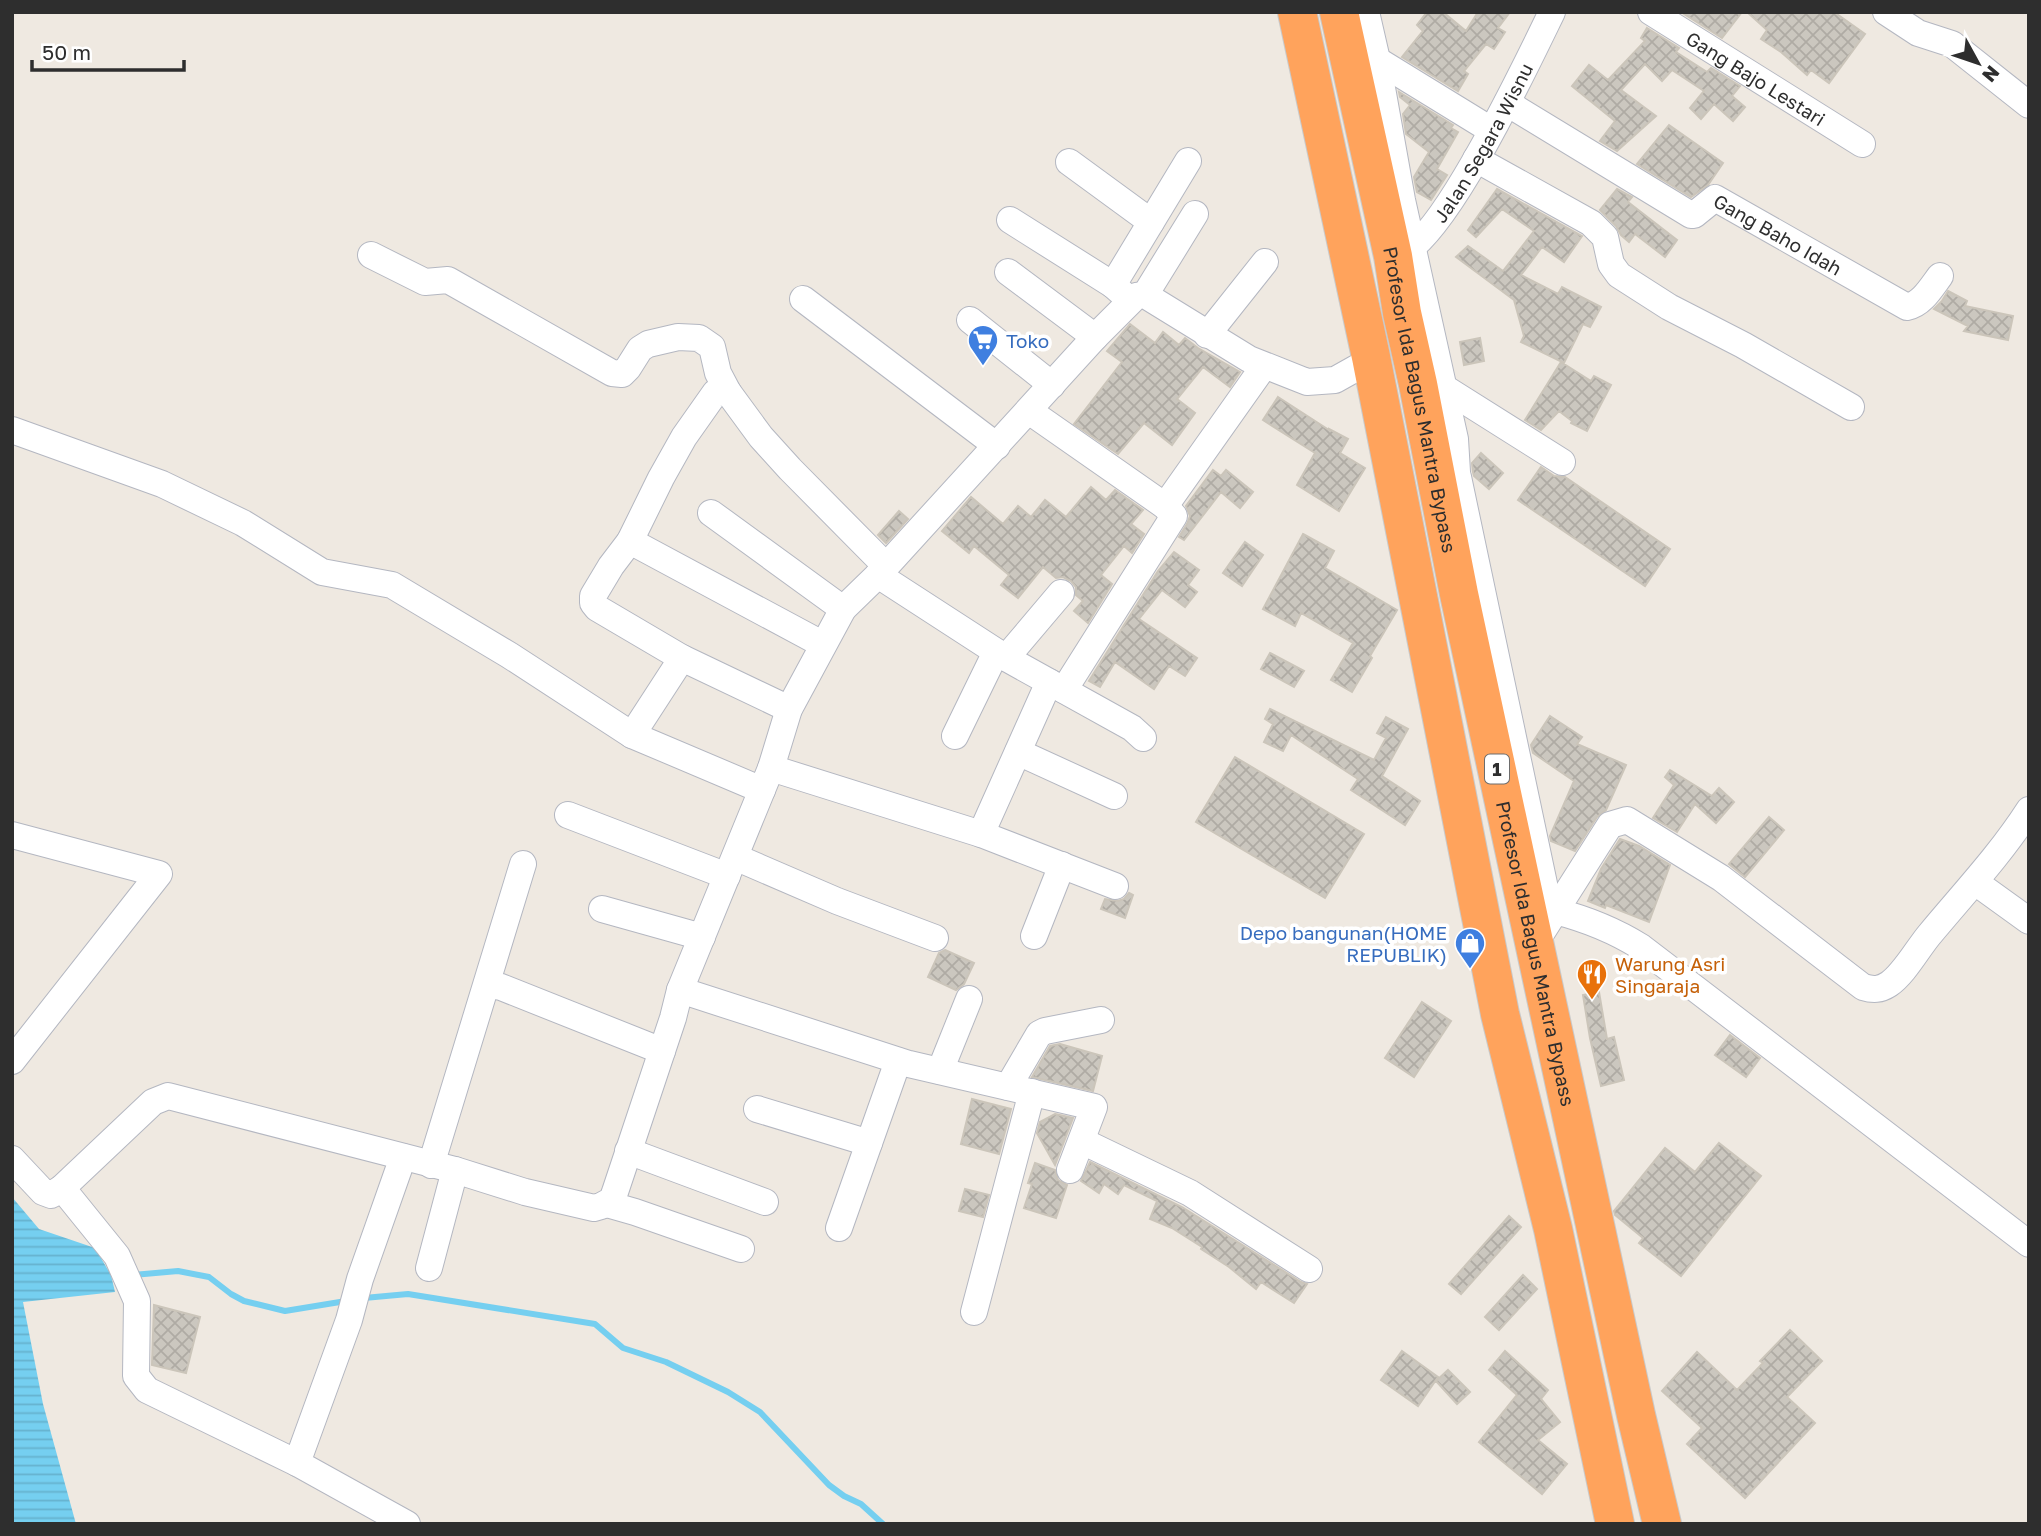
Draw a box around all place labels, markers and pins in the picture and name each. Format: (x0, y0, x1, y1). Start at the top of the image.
supermarket icon: Toko (966, 323, 1000, 367)
place label: Toko (1006, 329, 1049, 352)
place label: Depo bangunan(HOME REPUBLIK) (1240, 921, 1447, 966)
shop icon: Depo bangunan(HOME REPUBLIK) (1453, 926, 1487, 970)
place label: Warung Asri Singaraja (1615, 952, 1725, 997)
restaurant icon: Warung Asri Singaraja (1575, 957, 1609, 1001)

